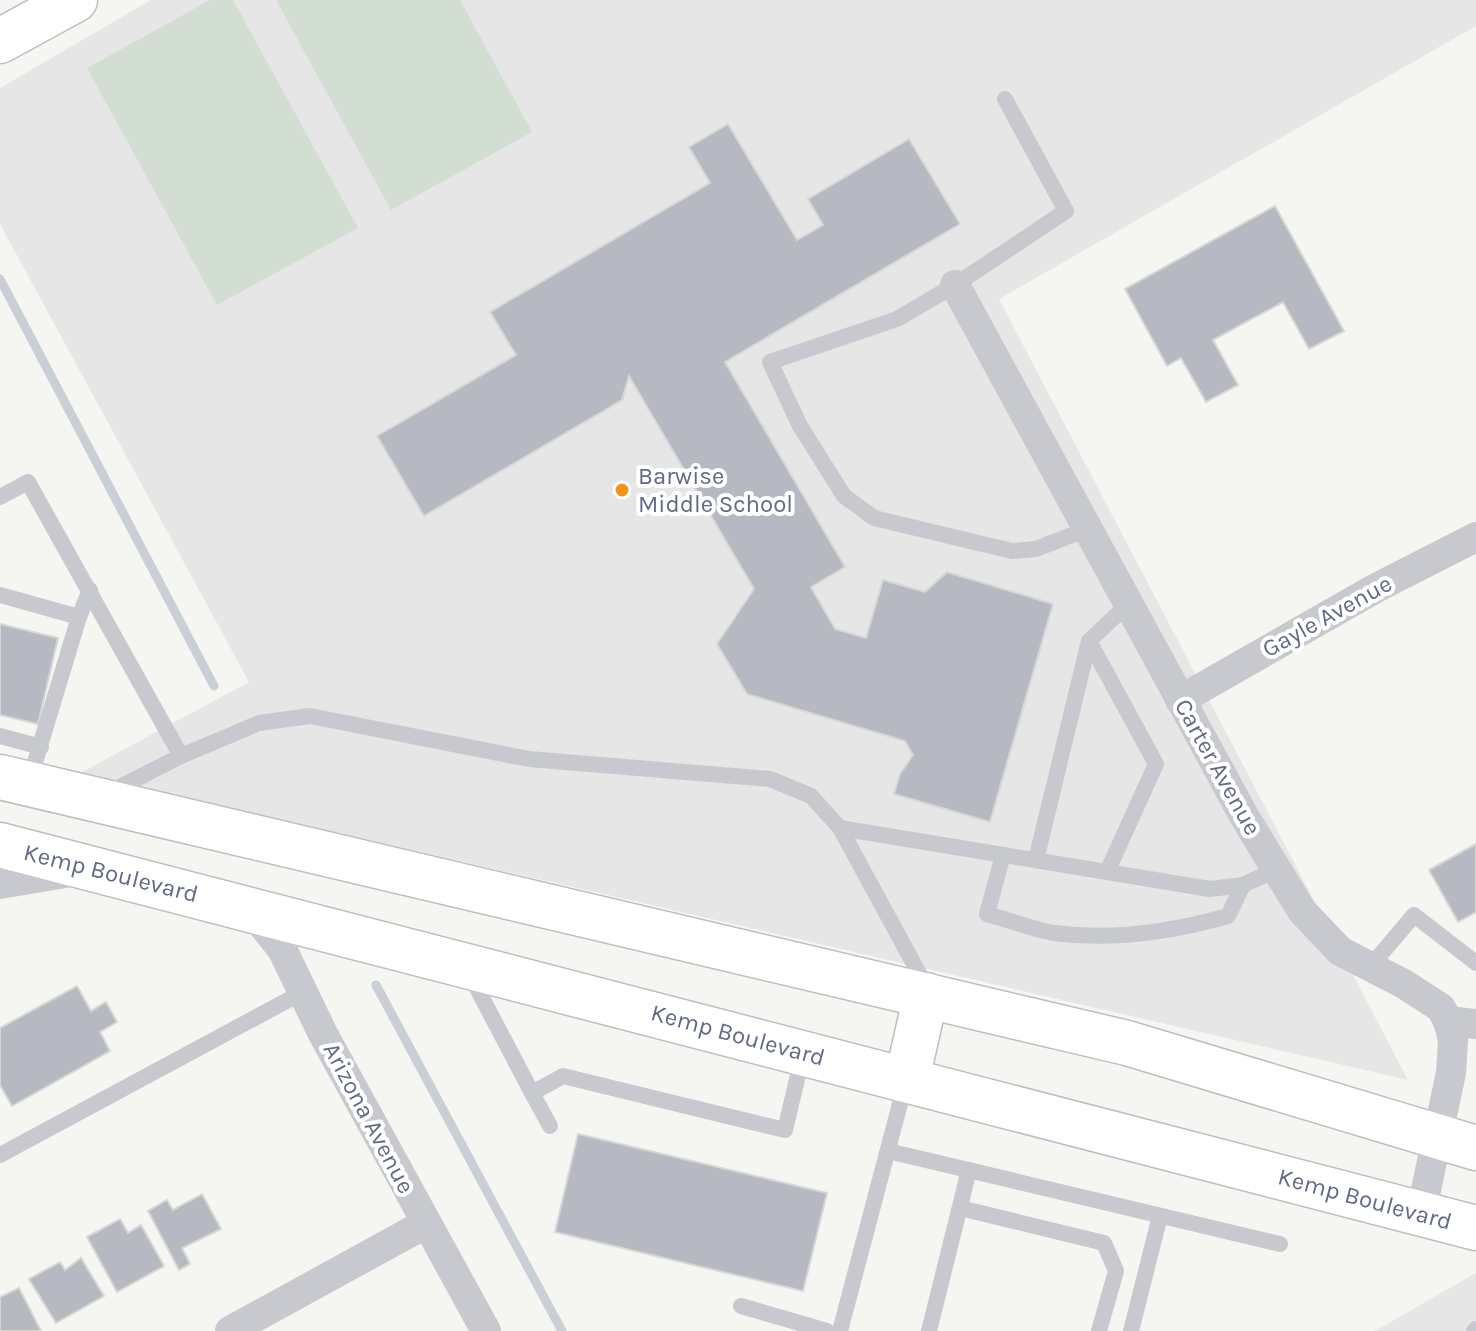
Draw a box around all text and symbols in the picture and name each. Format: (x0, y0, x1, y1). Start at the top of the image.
place label: Barwise Middle School (638, 462, 793, 518)
marker: Barwise Middle School (613, 481, 631, 499)
street label: Gayle Avenue (1257, 569, 1397, 663)
street label: Carter Avenue (1169, 694, 1267, 840)
street label: Kemp Boulevard (21, 838, 201, 908)
street label: Kemp Boulevard (648, 998, 828, 1072)
street label: Arizona Avenue (318, 1038, 420, 1198)
street label: Kemp Boulevard (1275, 1162, 1455, 1236)

